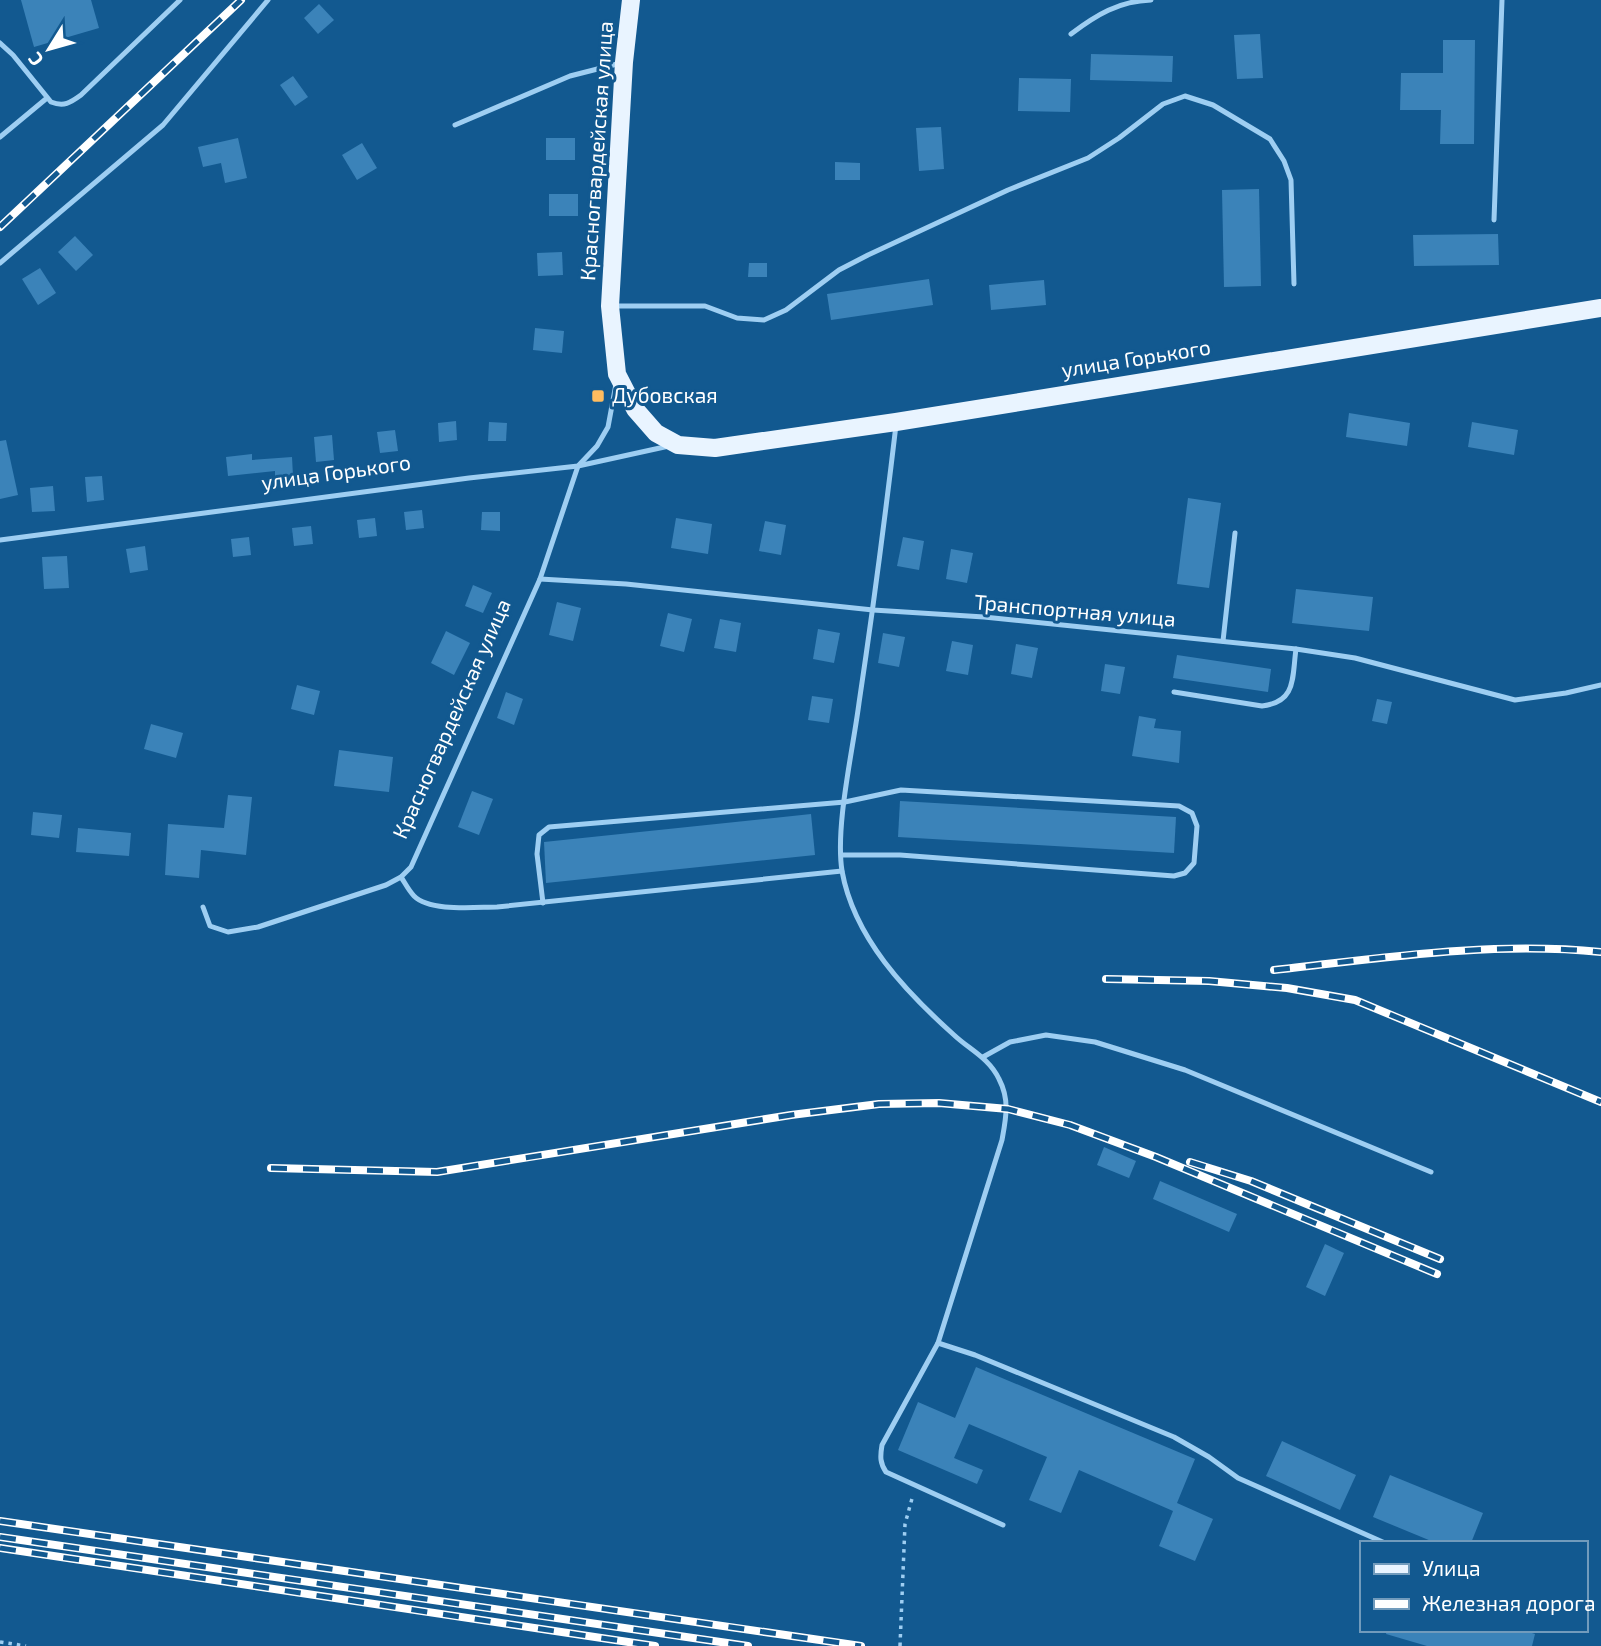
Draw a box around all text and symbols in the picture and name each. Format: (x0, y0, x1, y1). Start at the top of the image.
north arrow (14, 14, 84, 84)
street label: Красногвардейская улица (574, 20, 618, 282)
text: С (22, 48, 48, 71)
street label: улица Горького (1059, 333, 1212, 383)
place label: Дубовская (612, 382, 718, 408)
marker: Дубовская (590, 388, 606, 404)
street label: улица Горького (259, 449, 412, 495)
street label: Транспортная улица (973, 588, 1177, 632)
street label: Красногвардейская улица (386, 595, 516, 843)
legend (1360, 1541, 1587, 1632)
text: Улица (1422, 1555, 1481, 1580)
text: Железная дорога (1422, 1590, 1595, 1615)

